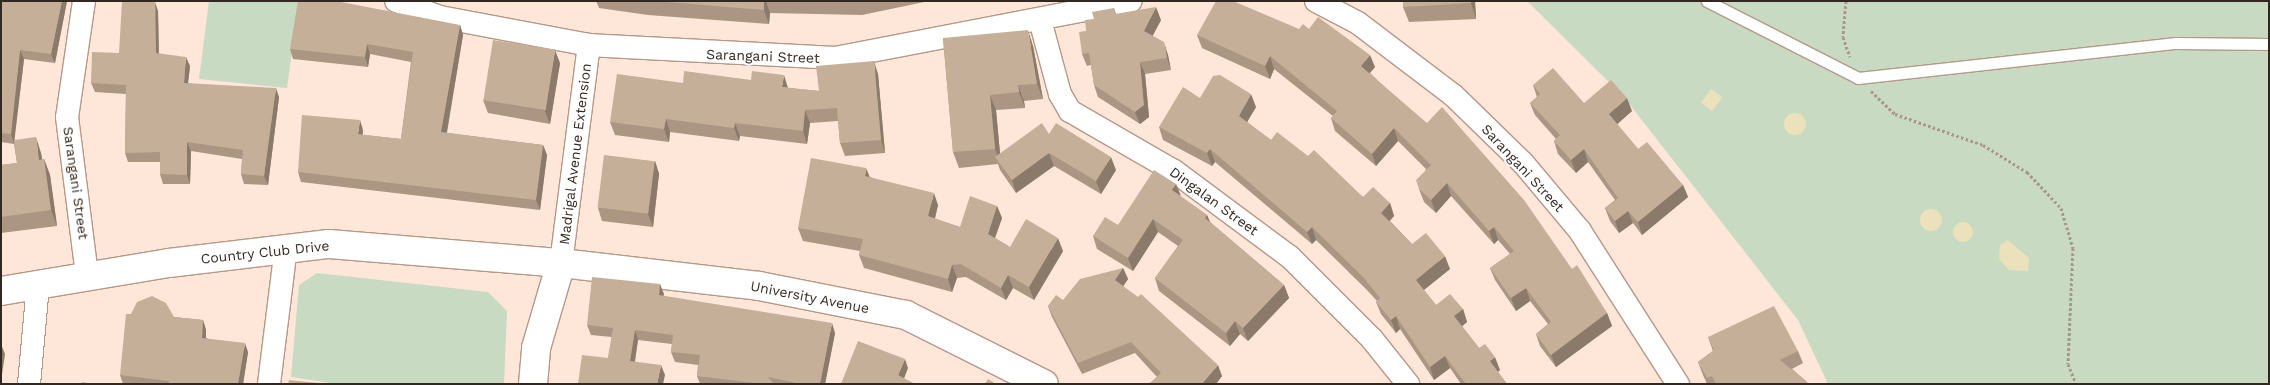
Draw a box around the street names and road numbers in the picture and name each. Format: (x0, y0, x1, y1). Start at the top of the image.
street label: Sarangani Street (706, 46, 820, 66)
street label: Madrigal Avenue Extension (555, 62, 595, 246)
street label: Sarangani Street (1478, 121, 1568, 215)
street label: Sarangani Street (60, 126, 92, 240)
street label: Dingalan Street (1166, 163, 1262, 239)
street label: Country Club Drive (200, 237, 330, 267)
street label: University Avenue (749, 277, 871, 317)

